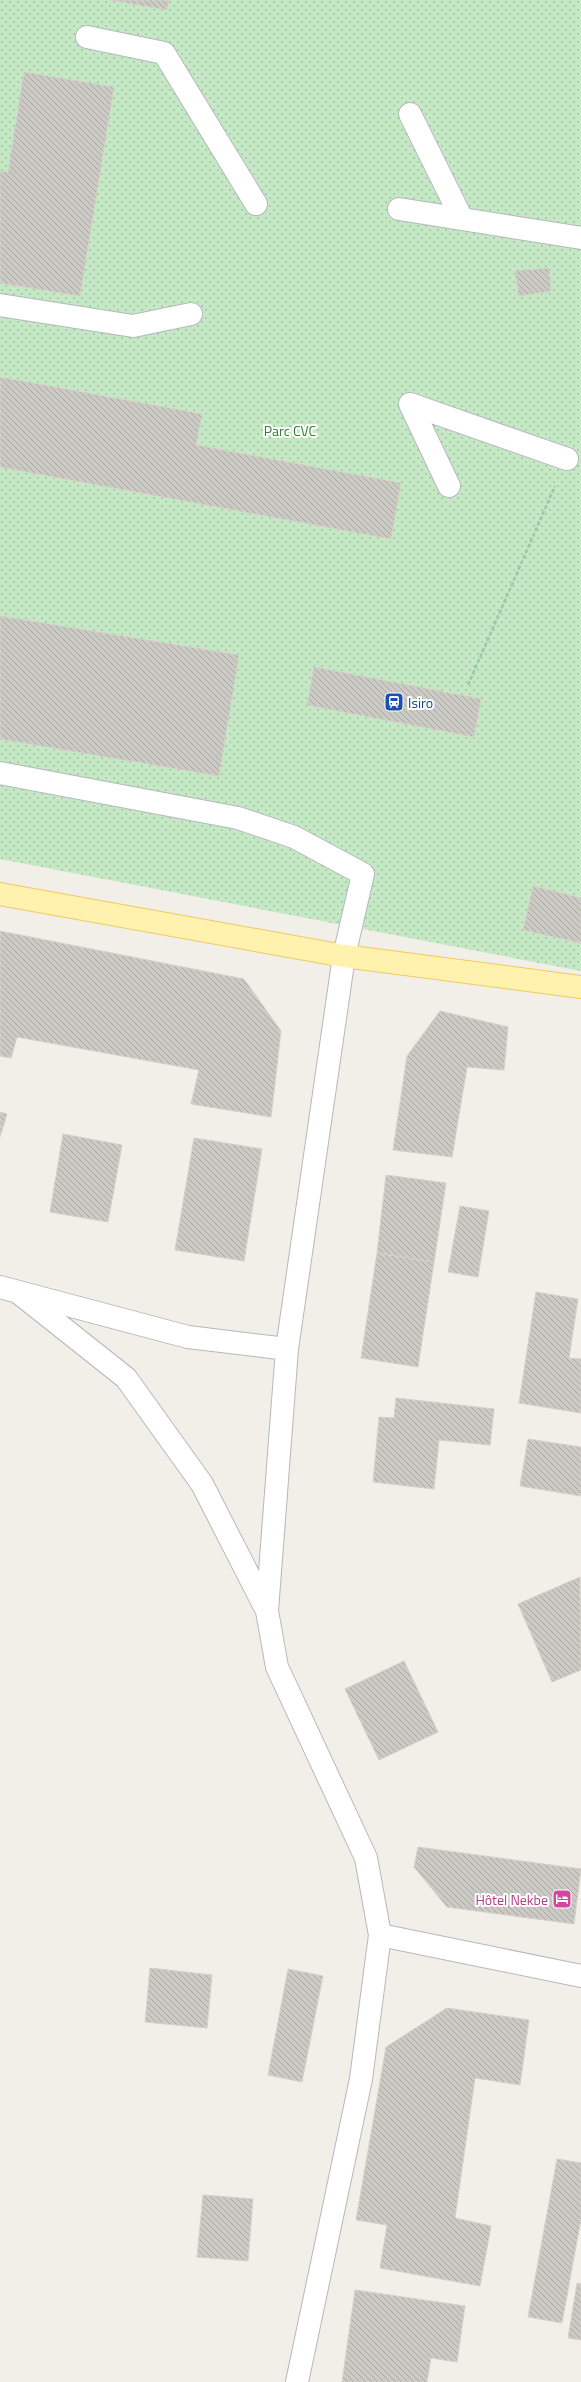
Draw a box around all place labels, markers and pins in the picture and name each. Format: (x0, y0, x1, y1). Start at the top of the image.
station icon: Isiro (383, 691, 405, 713)
place label: Isiro (408, 692, 433, 713)
hotel icon: Hôtel Nekbe (551, 1888, 573, 1910)
place label: Hôtel Nekbe (475, 1889, 548, 1910)

